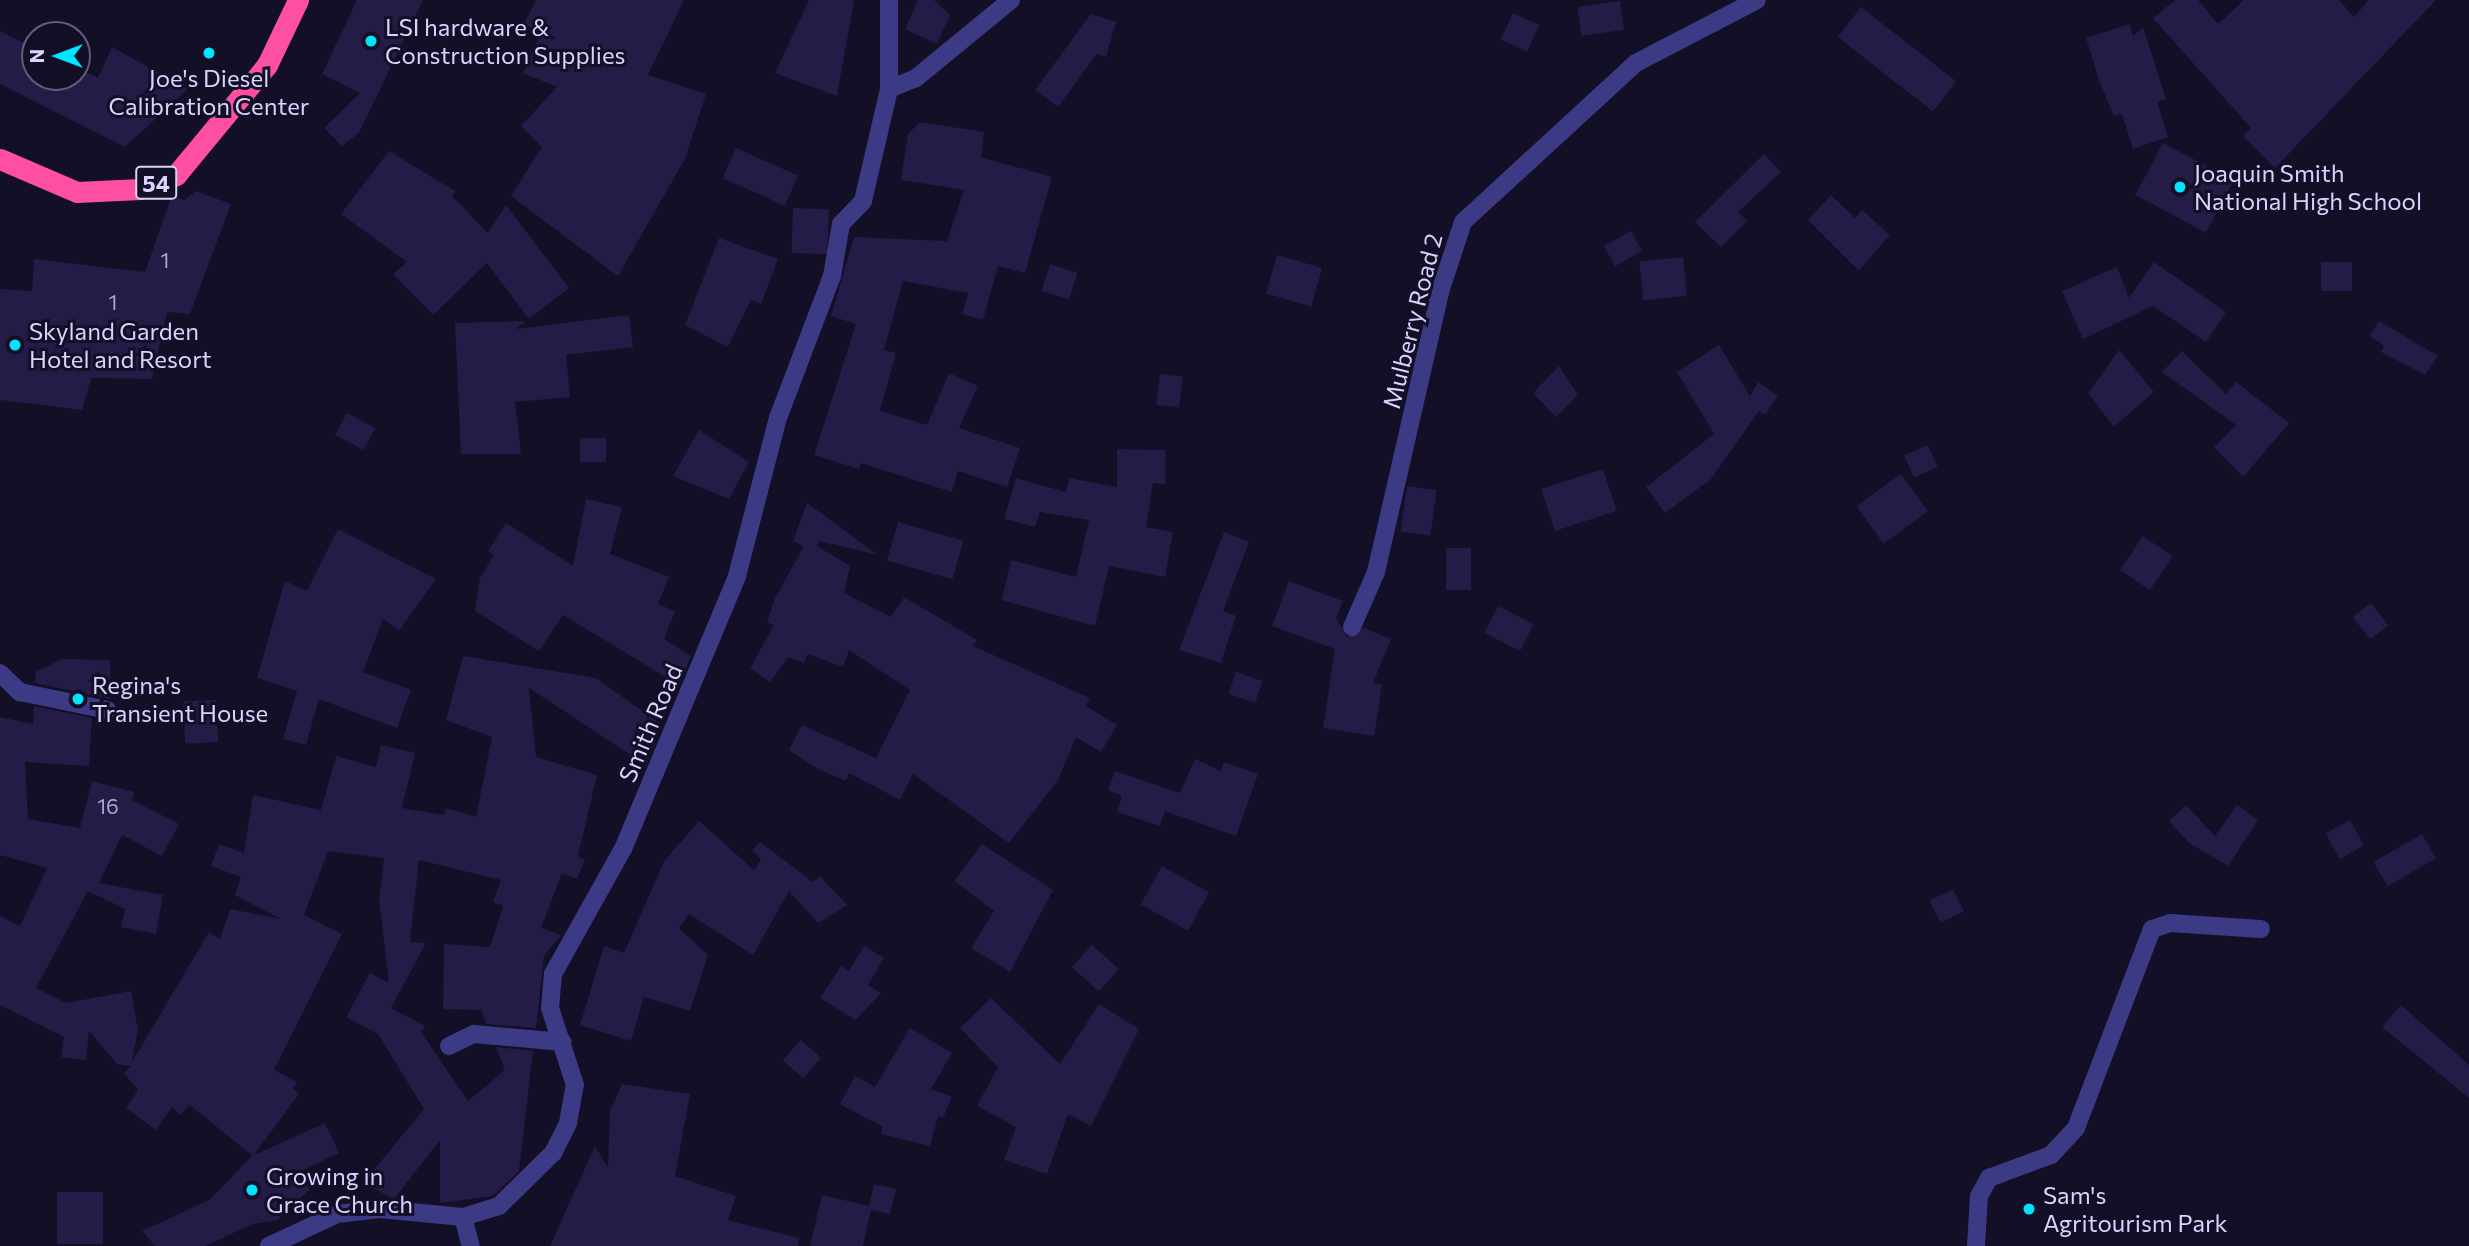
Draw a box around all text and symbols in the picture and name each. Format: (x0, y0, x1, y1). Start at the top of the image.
place label: LSI hardware & Construction Supplies (385, 13, 625, 69)
north arrow (21, 21, 91, 91)
marker: LSI hardware & Construction Supplies (363, 33, 379, 49)
marker: Joe's Diesel Calibration Center (201, 45, 217, 61)
text: N (25, 49, 48, 63)
place label: Joe's Diesel Calibration Center (109, 64, 309, 120)
place label: Joaquin Smith National High School (2194, 159, 2422, 215)
road number: 54 (135, 164, 177, 202)
marker: Joaquin Smith National High School (2172, 179, 2188, 195)
street label: Mulberry Road 2 (1376, 230, 1448, 412)
house number: 1 (161, 247, 169, 273)
house number: 1 (109, 289, 117, 315)
place label: Skyland Garden Hotel and Resort (29, 317, 212, 373)
marker: Skyland Garden Hotel and Resort (7, 337, 23, 353)
street label: Smith Road (612, 660, 688, 786)
place label: Regina's Transient House (92, 671, 268, 727)
marker: Regina's Transient House (70, 691, 86, 707)
house number: 16 (97, 793, 119, 819)
place label: Growing in Grace Church (266, 1162, 413, 1218)
place label: Sam's Agritourism Park (2043, 1181, 2228, 1237)
marker: Growing in Grace Church (244, 1182, 260, 1198)
marker: Sam's Agritourism Park (2021, 1201, 2037, 1217)

